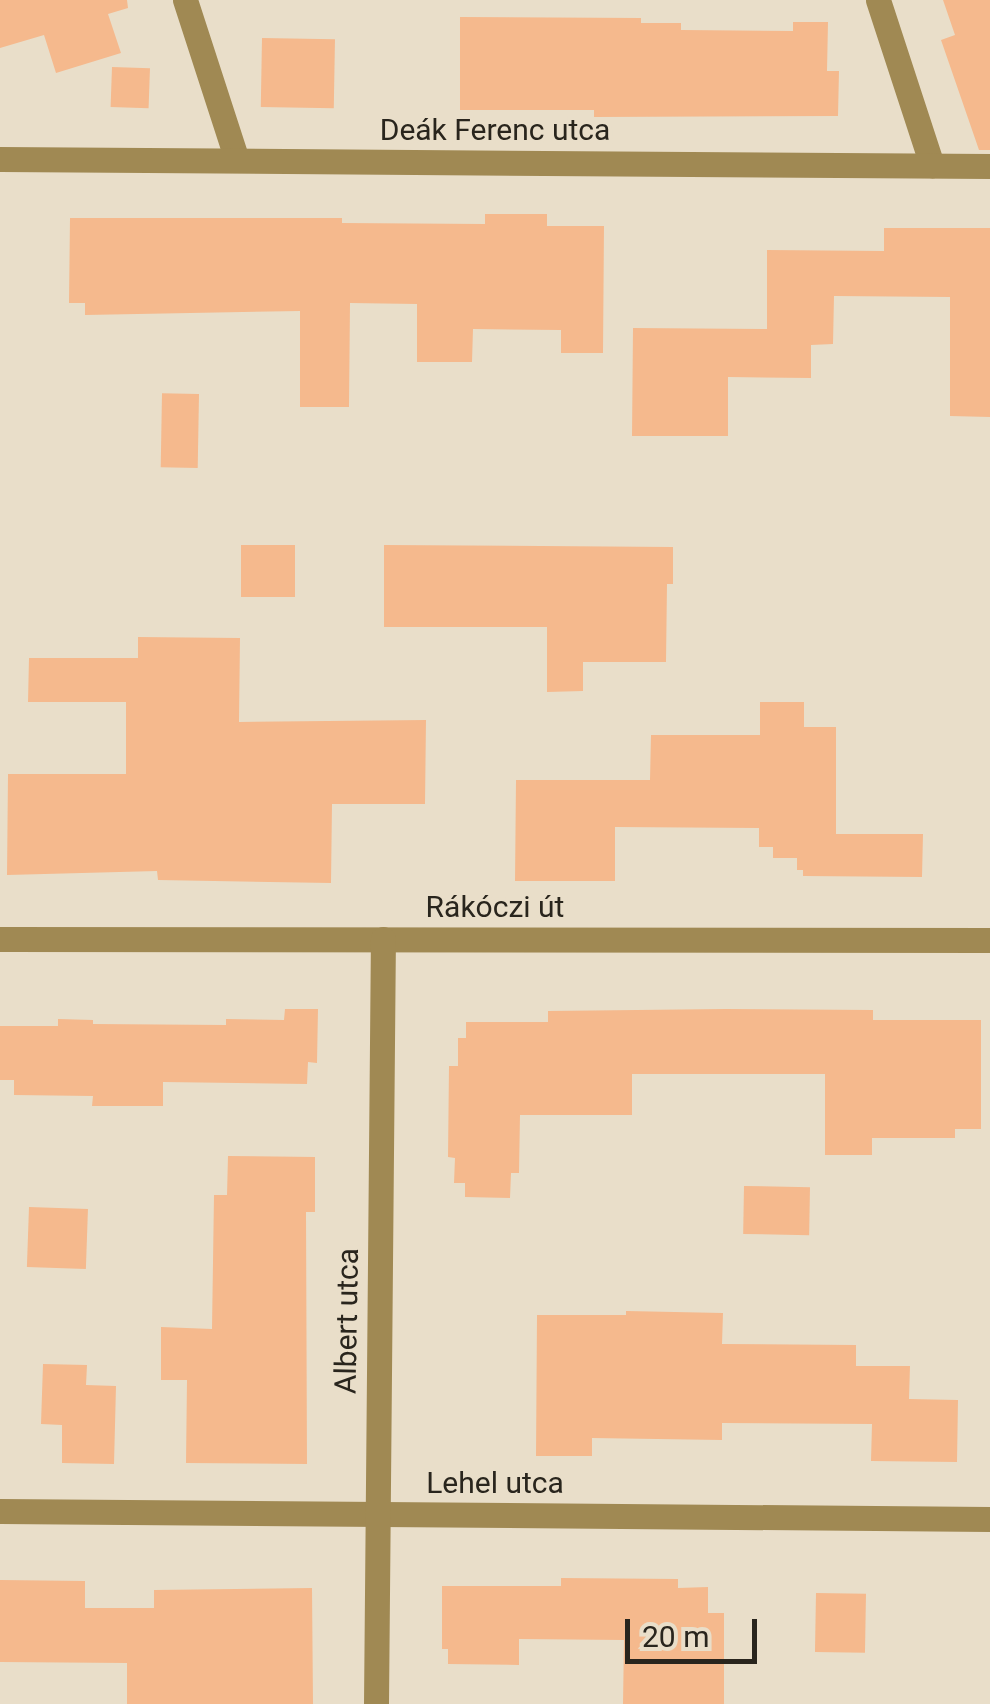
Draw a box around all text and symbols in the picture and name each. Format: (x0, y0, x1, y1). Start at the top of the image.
street label: Deák Ferenc utca (380, 112, 610, 148)
street label: Rákóczi út (426, 889, 564, 925)
street label: Albert utca (328, 1248, 366, 1394)
street label: Lehel utca (426, 1465, 564, 1501)
scale bar (630, 1599, 762, 1661)
text: 20 m (642, 1619, 709, 1654)

